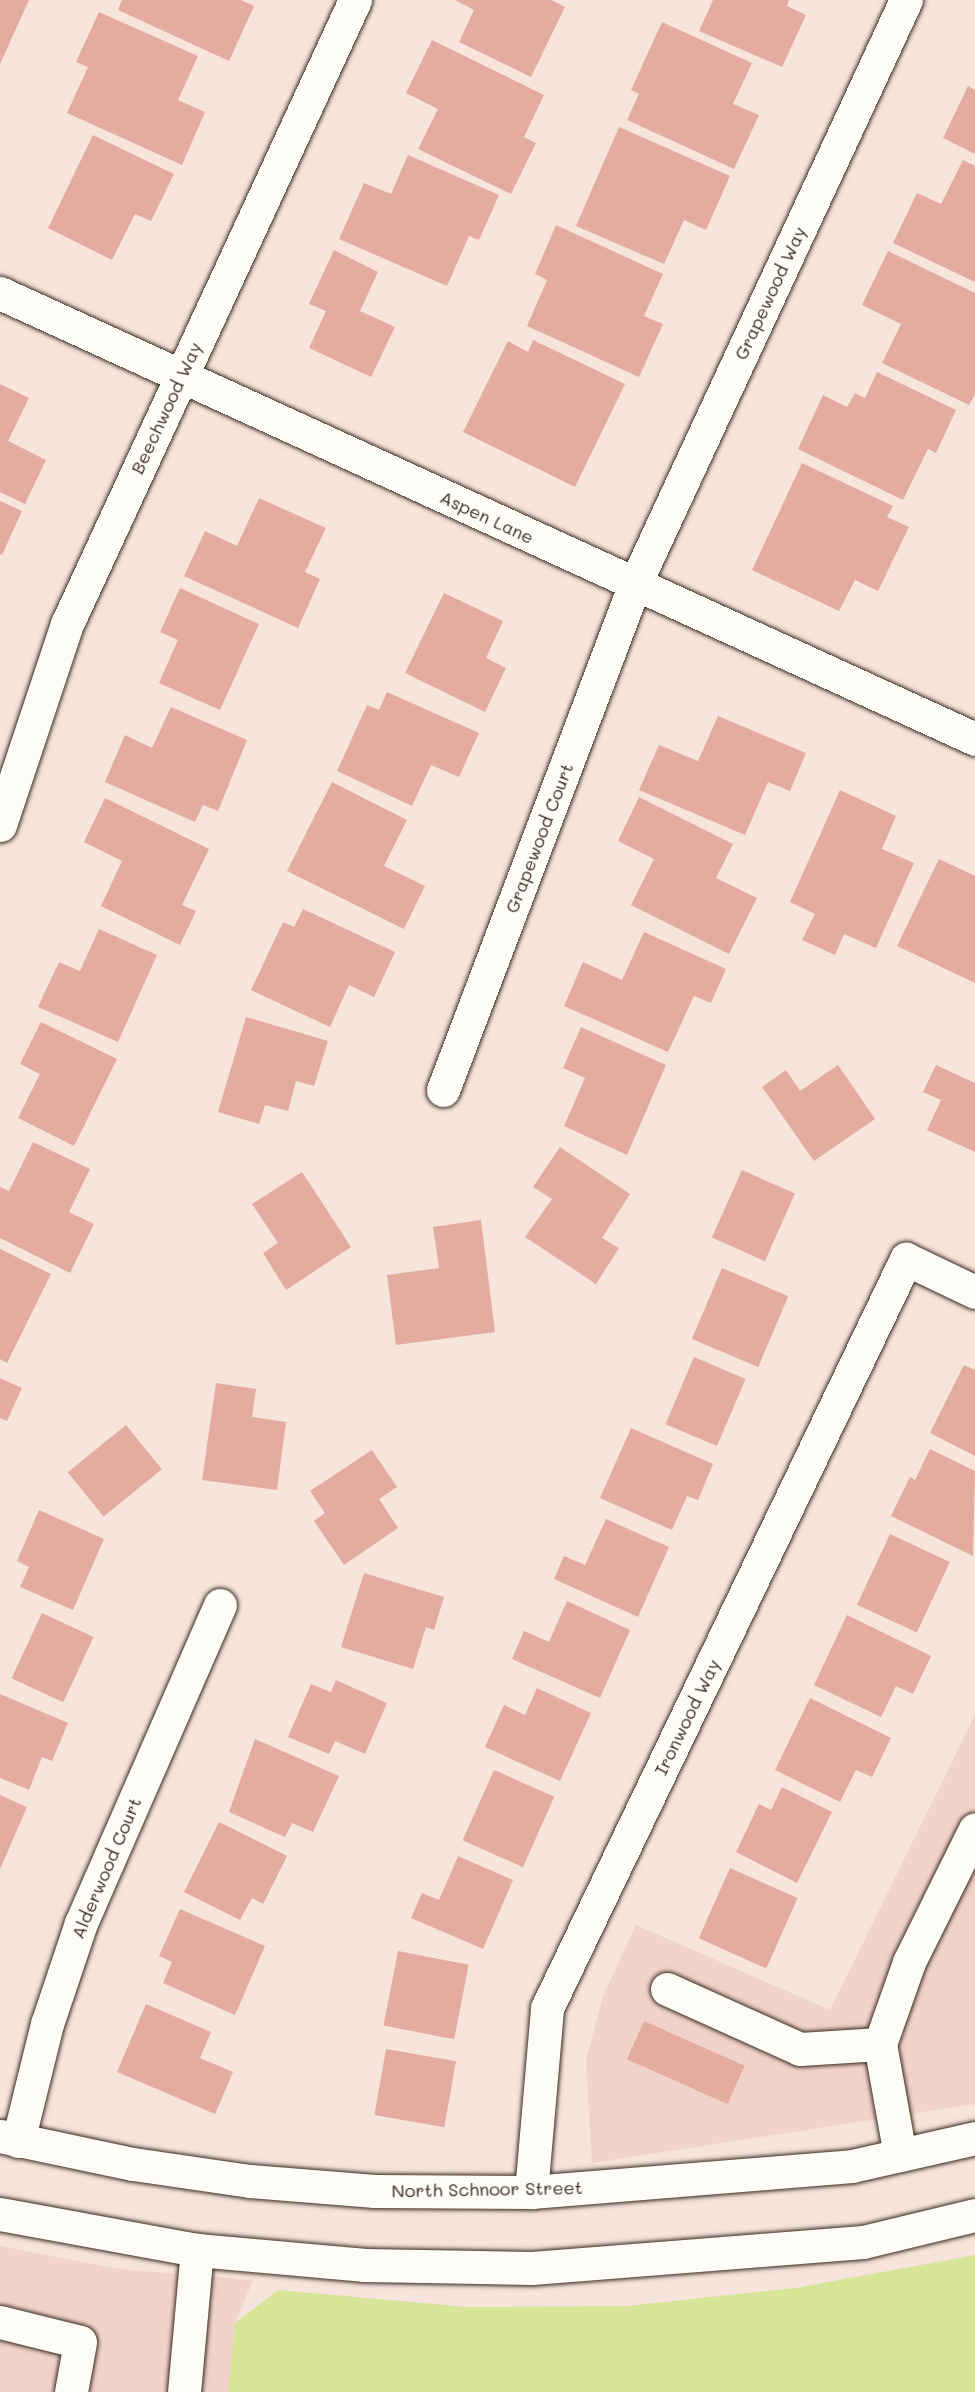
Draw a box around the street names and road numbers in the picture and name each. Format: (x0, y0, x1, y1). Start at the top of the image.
street label: Grapewood Way (730, 223, 810, 363)
street label: Beechwood Way (126, 339, 206, 477)
street label: Aspen Lane (437, 486, 537, 548)
street label: Grapewood Court (500, 760, 578, 916)
street label: Ironwood Way (650, 1655, 724, 1779)
street label: Alderwood Court (66, 1794, 146, 1942)
street label: North Schnoor Street (391, 2177, 583, 2201)

